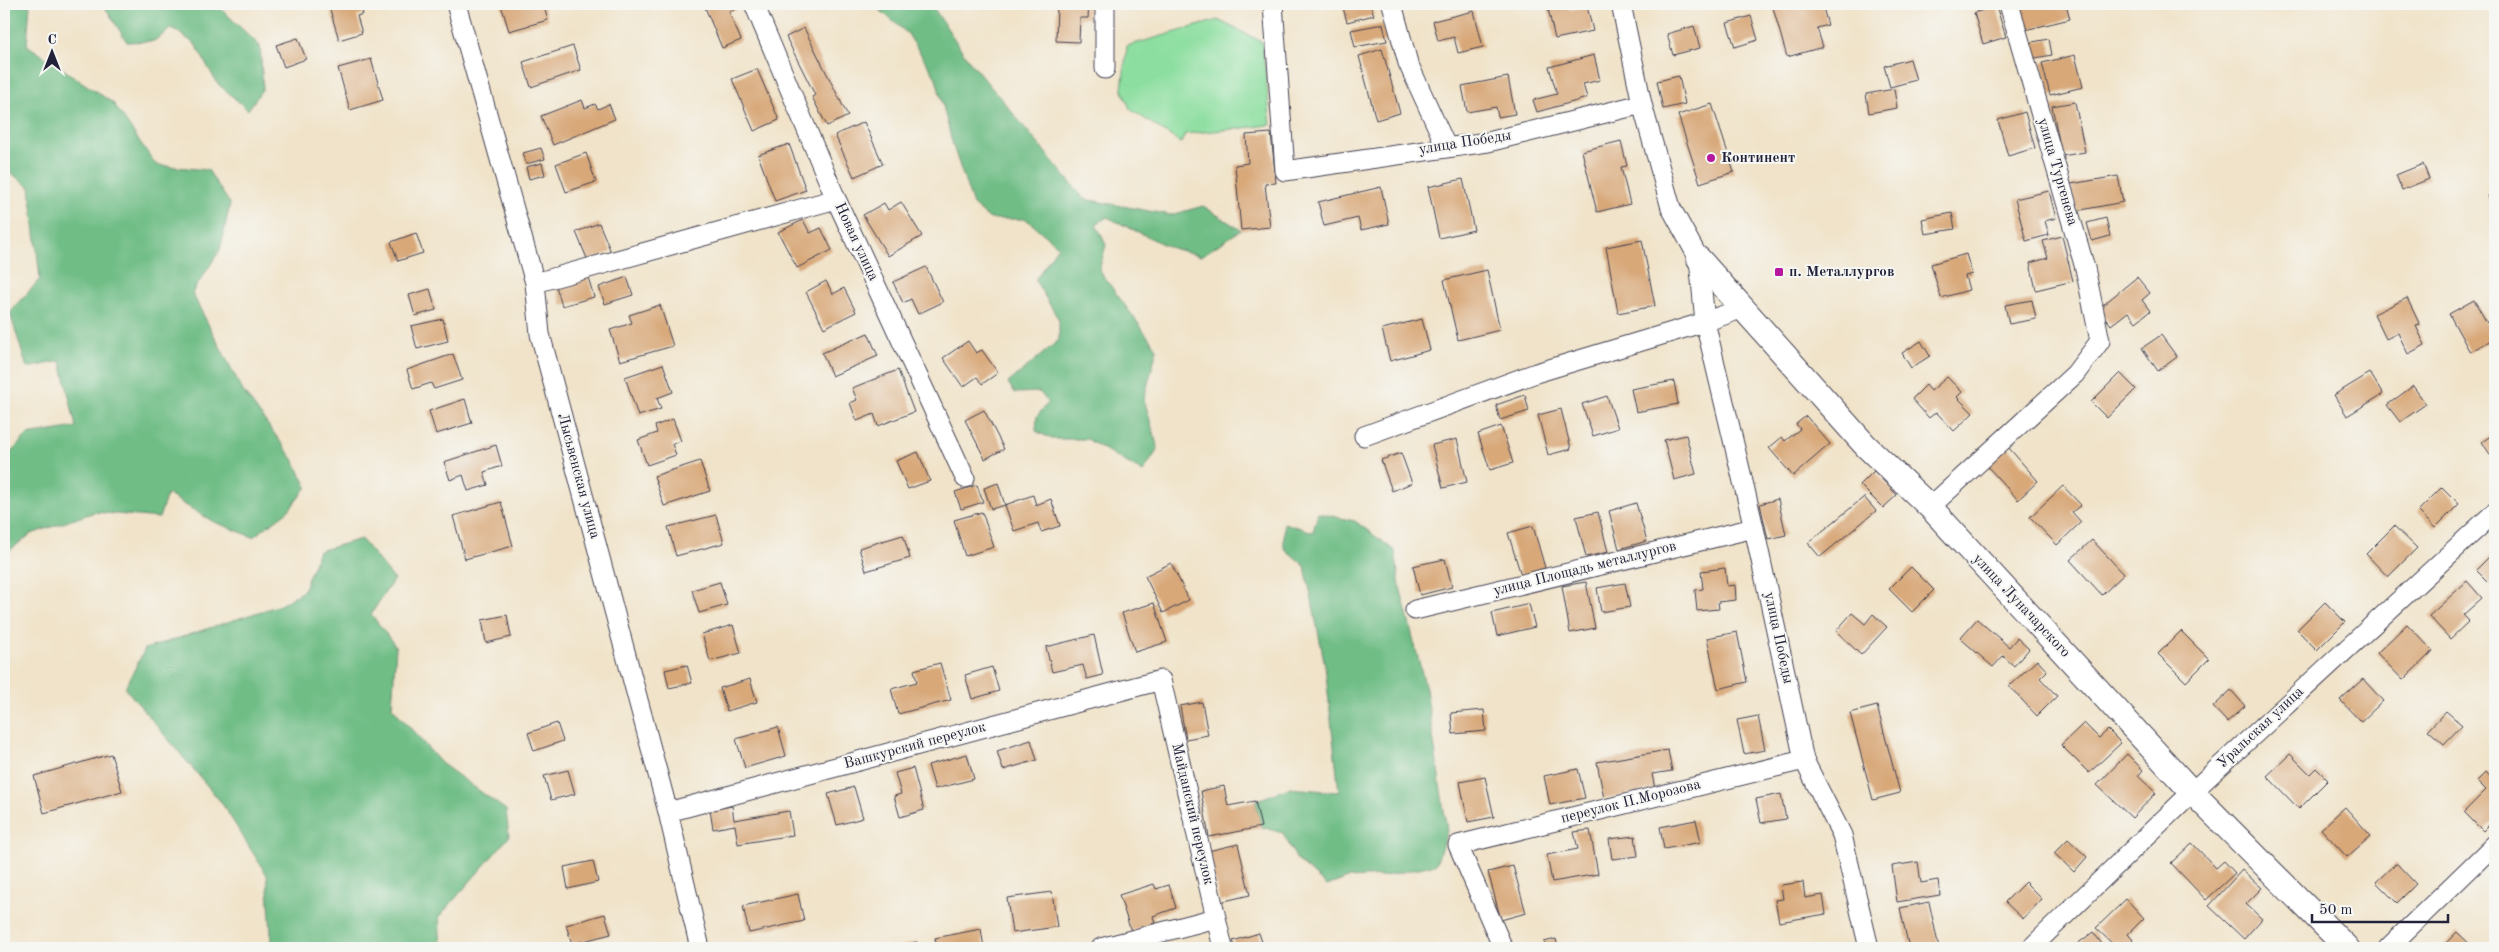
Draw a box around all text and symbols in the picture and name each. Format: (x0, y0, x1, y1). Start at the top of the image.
north arrow (28, 28, 78, 78)
text: С (47, 33, 57, 47)
street label: улица Тургенева (2034, 116, 2080, 228)
street label: улица Победы (1418, 128, 1512, 158)
place label: Континент (1721, 151, 1795, 166)
marker: Континент (1705, 152, 1717, 164)
street label: Новая улица (831, 201, 881, 284)
place label: п. Металлургов (1789, 265, 1894, 280)
marker: п. Металлургов (1773, 266, 1785, 278)
street label: Лысьвенская улица (554, 412, 602, 541)
street label: улица Площадь металлургов (1492, 539, 1678, 599)
street label: улица Луначарского (1969, 551, 2073, 661)
street label: улица Победы (1761, 591, 1795, 685)
street label: Уральская улица (2215, 684, 2307, 772)
street label: Вашкурский переулок (842, 720, 988, 772)
street label: Майданский переулок (1168, 742, 1216, 887)
street label: переулок П.Морозова (1560, 777, 1703, 827)
scale bar (2312, 892, 2448, 924)
text: 50 m (2319, 903, 2353, 918)

